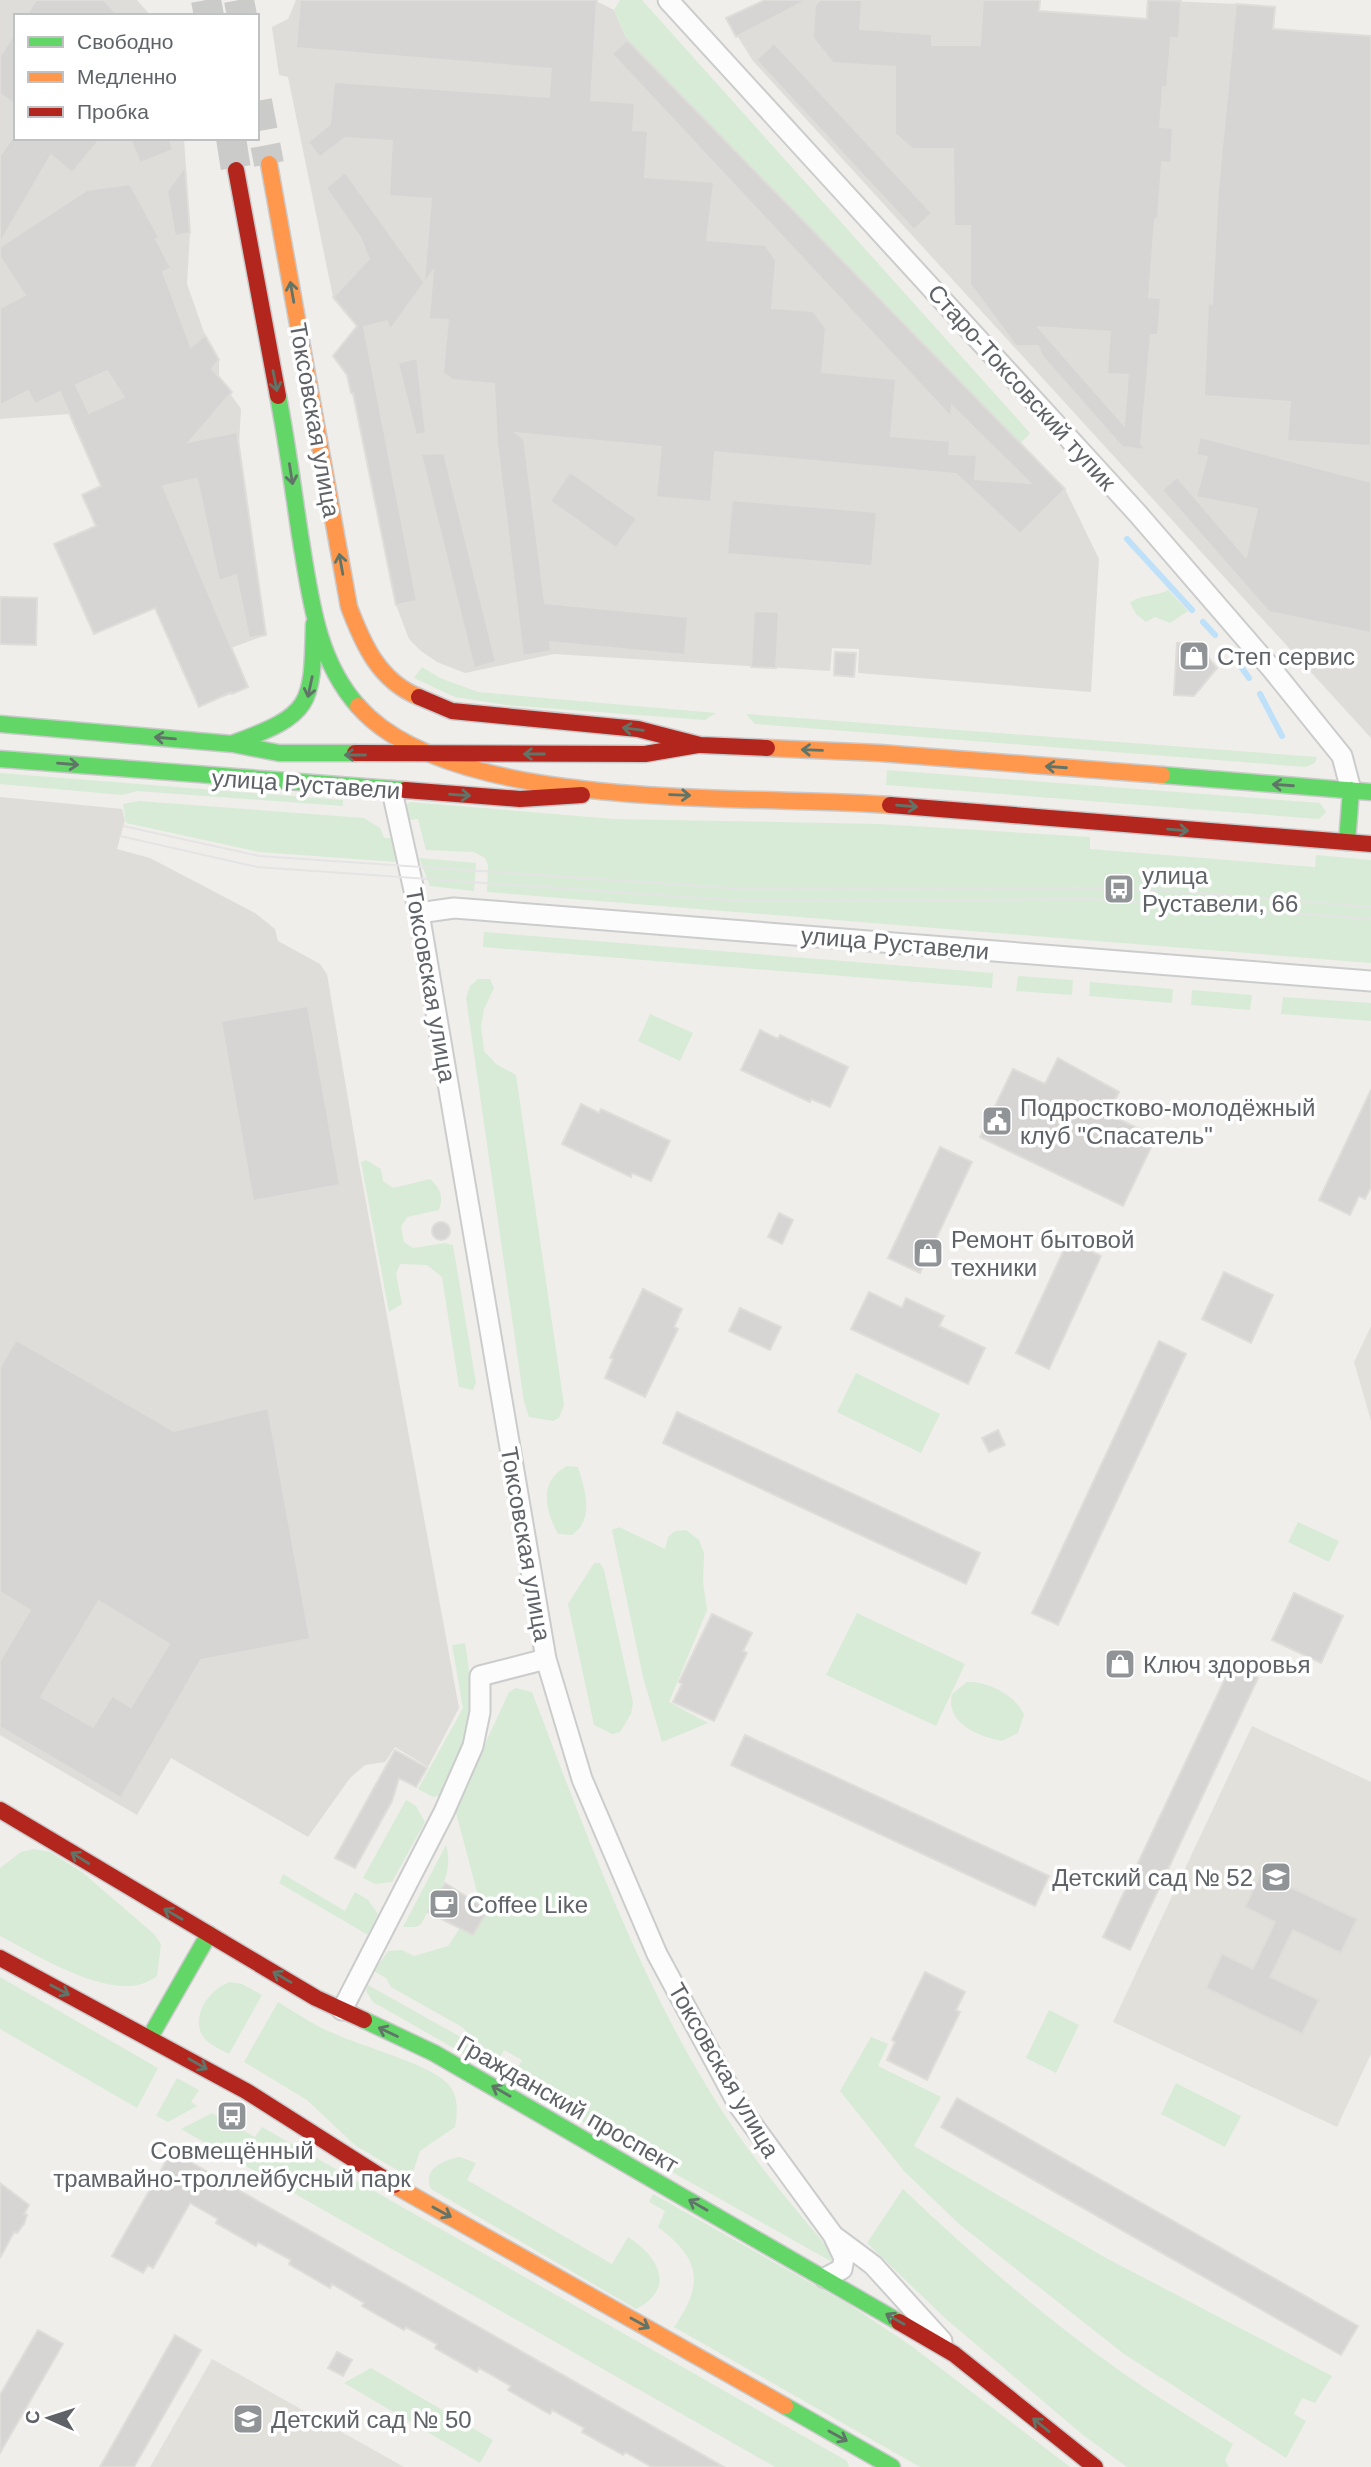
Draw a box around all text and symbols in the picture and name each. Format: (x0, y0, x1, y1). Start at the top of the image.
legend (14, 14, 259, 140)
text: Свободно (77, 30, 174, 53)
text: Медленно (77, 65, 177, 88)
text: Пробка (77, 100, 149, 123)
street label: Старо-Токсовский тупик (923, 279, 1122, 496)
one-way arrow (285, 281, 298, 304)
street label: Токсовская улица (285, 321, 346, 520)
one-way arrow (269, 369, 283, 392)
one-way arrow (285, 462, 298, 485)
one-way arrow (334, 553, 347, 576)
shop icon: Степ сервис (1177, 639, 1211, 673)
place label: Степ сервис (1217, 643, 1355, 670)
one-way arrow (303, 675, 317, 698)
one-way arrow (622, 722, 645, 735)
one-way arrow (154, 731, 176, 744)
one-way arrow (801, 744, 824, 757)
one-way arrow (523, 747, 546, 761)
one-way arrow (343, 748, 366, 762)
one-way arrow (56, 758, 79, 771)
one-way arrow (1046, 760, 1068, 773)
street label: улица Руставели (211, 764, 401, 804)
one-way arrow (1272, 778, 1295, 791)
one-way arrow (448, 789, 471, 802)
one-way arrow (668, 789, 691, 802)
one-way arrow (895, 800, 918, 813)
one-way arrow (1166, 823, 1189, 836)
place label: улица Руставели, 66 (1142, 862, 1298, 917)
bus stop icon: улица Руставели, 66 (1102, 872, 1136, 906)
street label: Токсовская улица (401, 886, 462, 1085)
street label: улица Руставели (800, 921, 990, 965)
place label: Подростково-молодёжный клуб "Спасатель" (1020, 1094, 1315, 1149)
public building icon: Подростково-молодёжный клуб "Спасатель" (980, 1104, 1014, 1138)
place label: Ремонт бытовой техники (951, 1226, 1134, 1281)
shop icon: Ремонт бытовой техники (911, 1236, 945, 1270)
street label: Токсовская улица (496, 1445, 557, 1644)
shop icon: Ключ здоровья (1103, 1647, 1137, 1681)
place label: Ключ здоровья (1143, 1651, 1310, 1678)
one-way arrow (71, 1850, 91, 1864)
school or university icon: Детский сад № 52 (1259, 1860, 1293, 1894)
place label: Детский сад № 52 (1052, 1864, 1253, 1891)
cafe icon: Coffee Like (427, 1887, 461, 1921)
place label: Coffee Like (467, 1891, 588, 1918)
one-way arrow (164, 1907, 184, 1921)
one-way arrow (273, 1969, 293, 1983)
street label: Токсовская улица (663, 1978, 785, 2163)
one-way arrow (49, 1983, 70, 1997)
one-way arrow (378, 2025, 399, 2038)
street label: Гражданский проспект (453, 2030, 683, 2178)
one-way arrow (187, 2057, 207, 2071)
one-way arrow (491, 2084, 511, 2098)
bus stop icon: Совмещённый трамвайно-троллейбусный парк (215, 2099, 249, 2133)
place label: Совмещённый трамвайно-троллейбусный парк (53, 2137, 411, 2192)
one-way arrow (688, 2198, 709, 2211)
one-way arrow (431, 2205, 451, 2219)
one-way arrow (885, 2312, 905, 2326)
one-way arrow (629, 2317, 650, 2330)
north arrow (14, 2383, 84, 2453)
school or university icon: Детский сад № 50 (231, 2402, 265, 2436)
place label: Детский сад № 50 (271, 2406, 472, 2433)
text: С (22, 2409, 43, 2425)
one-way arrow (1033, 2417, 1051, 2433)
one-way arrow (827, 2429, 847, 2443)

